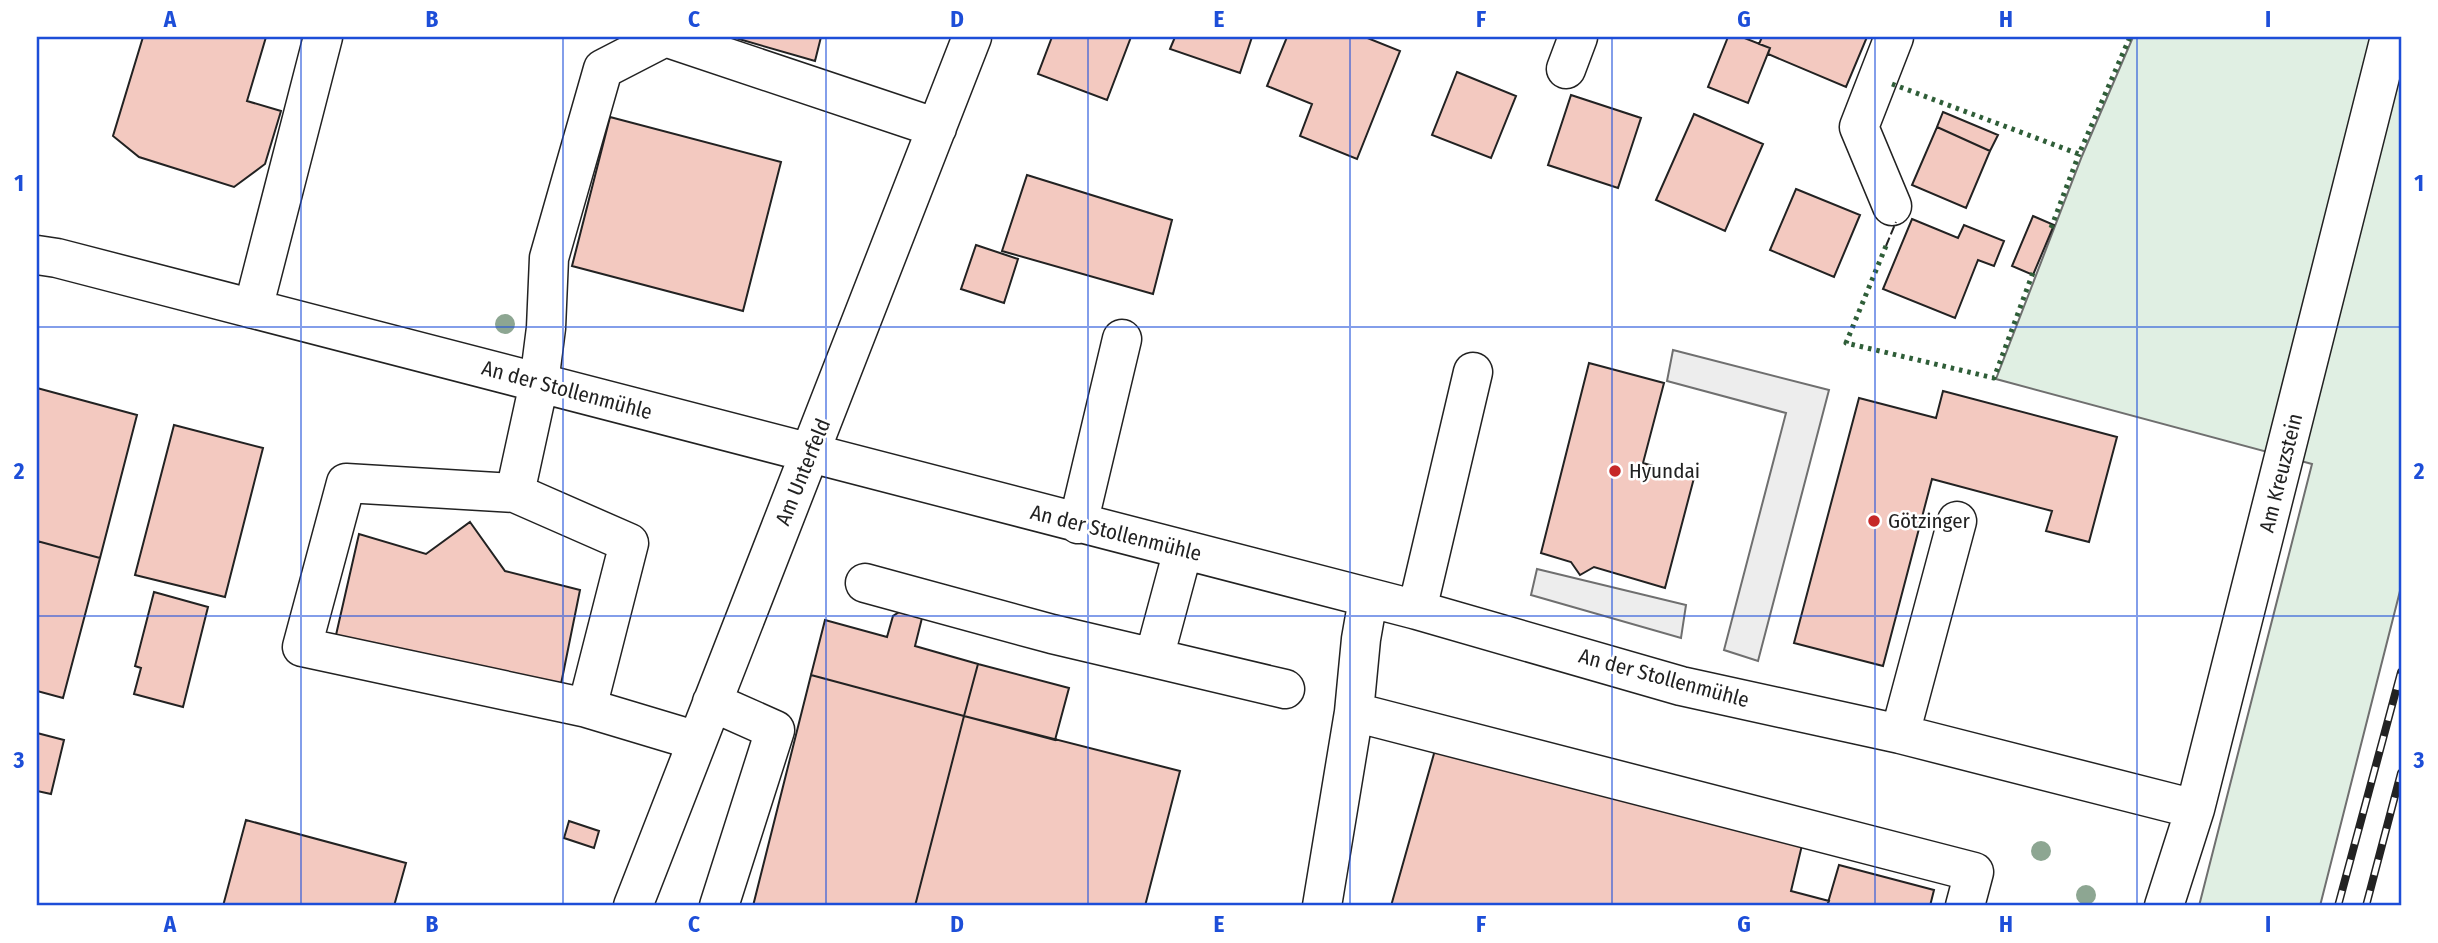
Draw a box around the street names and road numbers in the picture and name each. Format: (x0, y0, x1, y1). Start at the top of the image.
street label: An der Stollenmühle (479, 355, 655, 425)
street label: Am Kreuzstein (2254, 411, 2308, 535)
street label: Am Unterfeld (770, 415, 836, 529)
street label: An der Stollenmühle (1028, 499, 1204, 567)
street label: An der Stollenmühle (1576, 643, 1752, 713)

